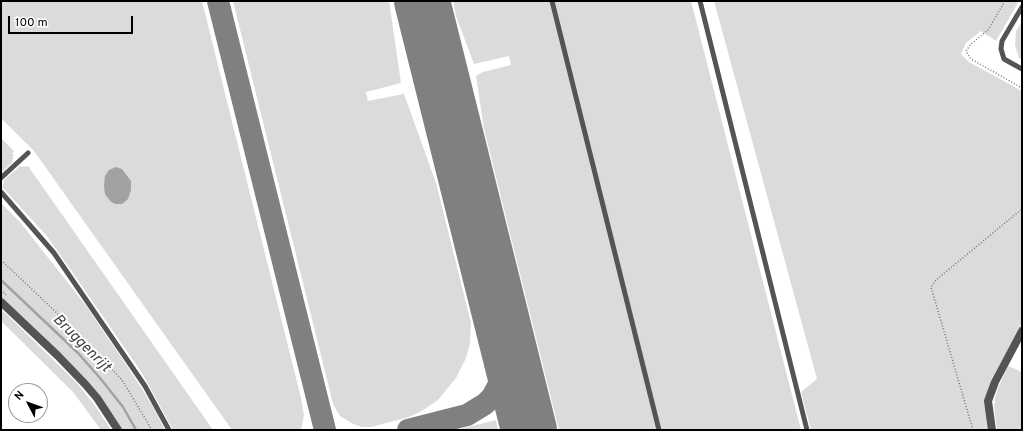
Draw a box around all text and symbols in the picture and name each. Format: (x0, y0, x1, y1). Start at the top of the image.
scale bar (10, 8, 135, 34)
text: 100 m (15, 15, 48, 31)
water label: Bruggenrijt (48, 311, 114, 377)
north arrow (8, 383, 48, 423)
text: N (12, 388, 28, 403)

